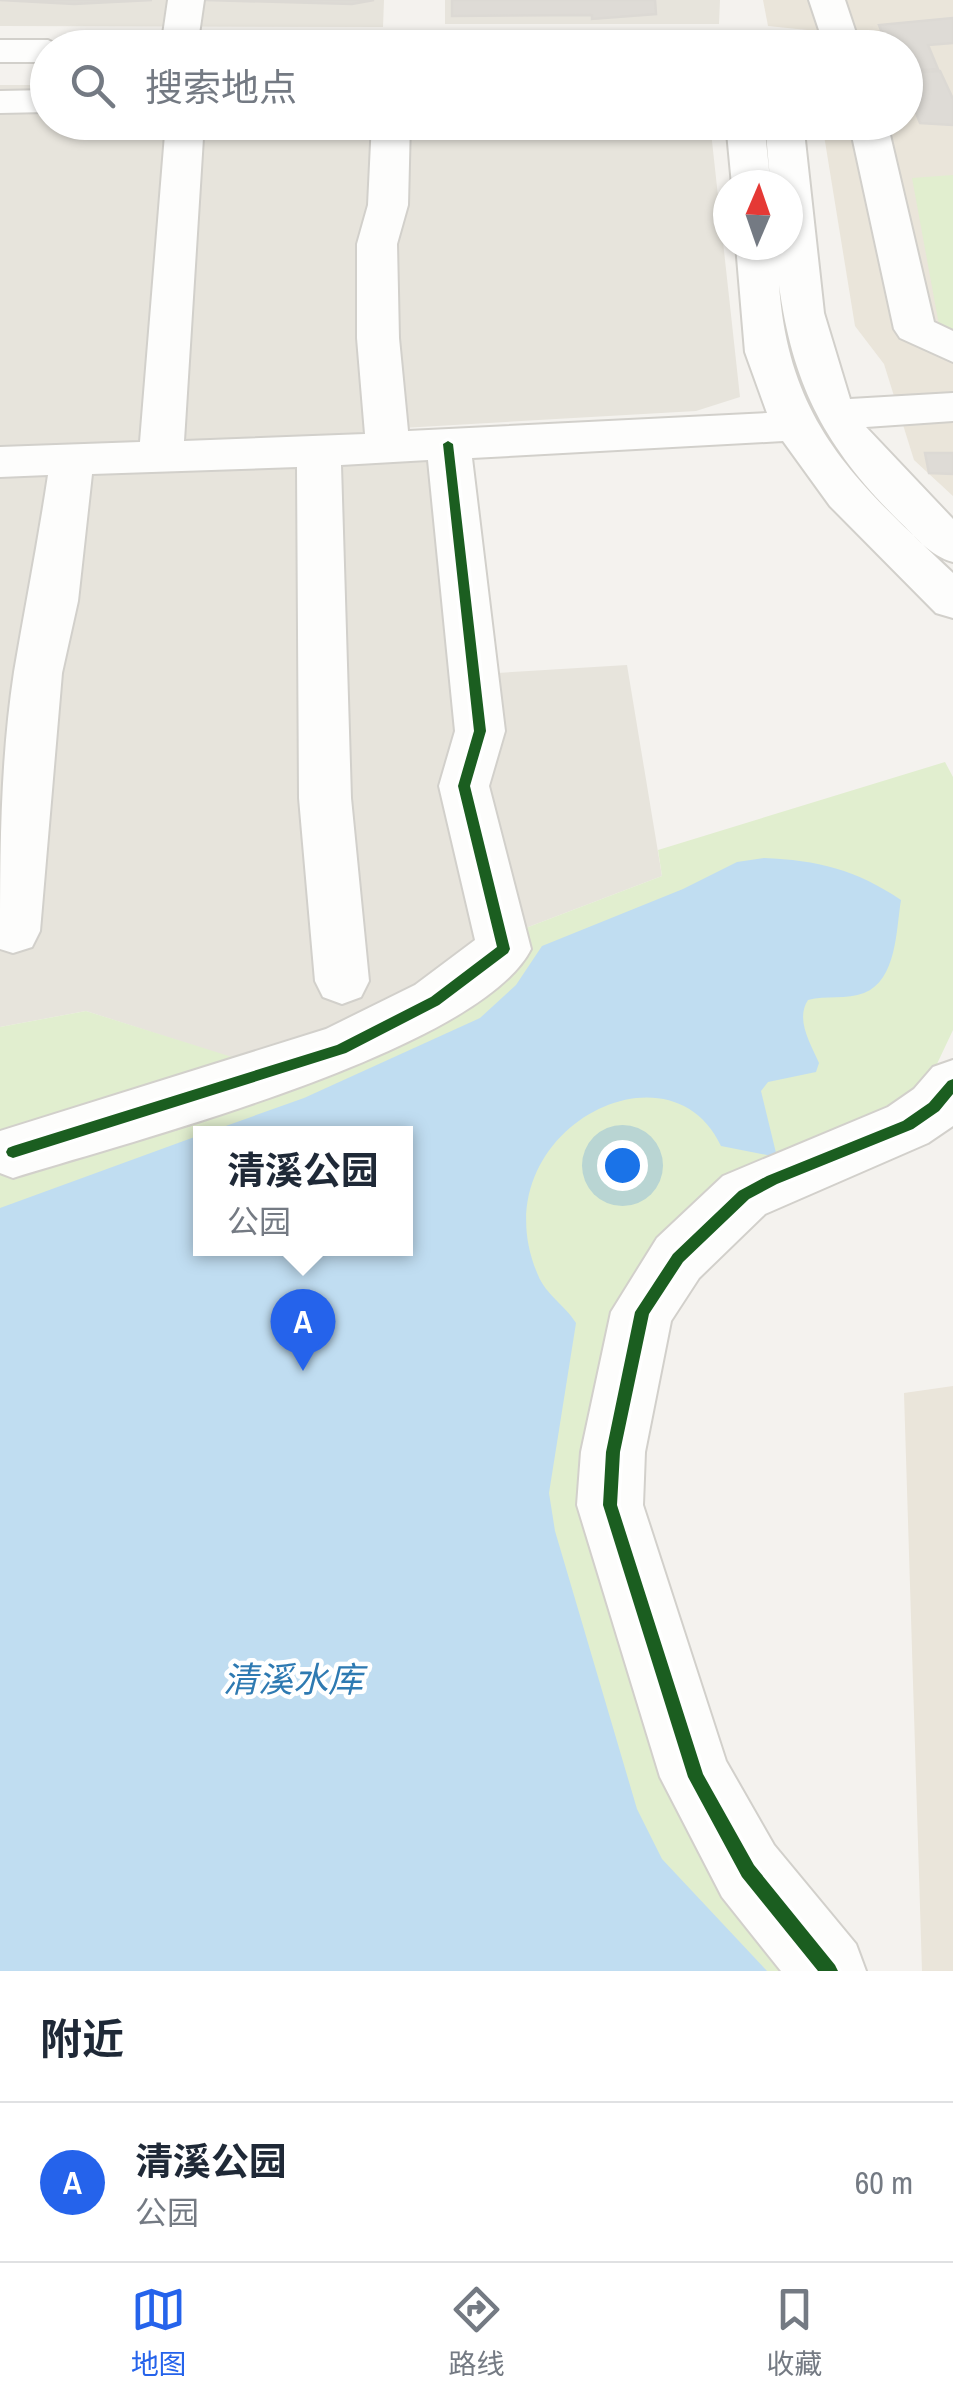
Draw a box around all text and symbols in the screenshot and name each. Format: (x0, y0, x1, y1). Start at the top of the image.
search box (30, 30, 923, 140)
icon: search (65, 58, 120, 113)
text: 搜索地点 (145, 62, 297, 113)
north arrow (713, 170, 803, 260)
popup (193, 1126, 413, 1256)
your location (597, 1140, 648, 1191)
text: 清溪公园 (227, 1145, 379, 1196)
text: 公园 (227, 1200, 291, 1243)
pin: A (270, 1288, 336, 1371)
water label: 清溪水库 (223, 1656, 368, 1703)
text: 附近 (40, 2011, 124, 2067)
text: 清溪公园 (135, 2136, 287, 2187)
text: A (63, 2161, 82, 2204)
text: 60 m (855, 2161, 913, 2204)
text: 公园 (135, 2191, 199, 2234)
tab: 地图 (131, 2282, 187, 2383)
tab: 路线 (448, 2282, 504, 2383)
tab: 收藏 (766, 2282, 822, 2383)

